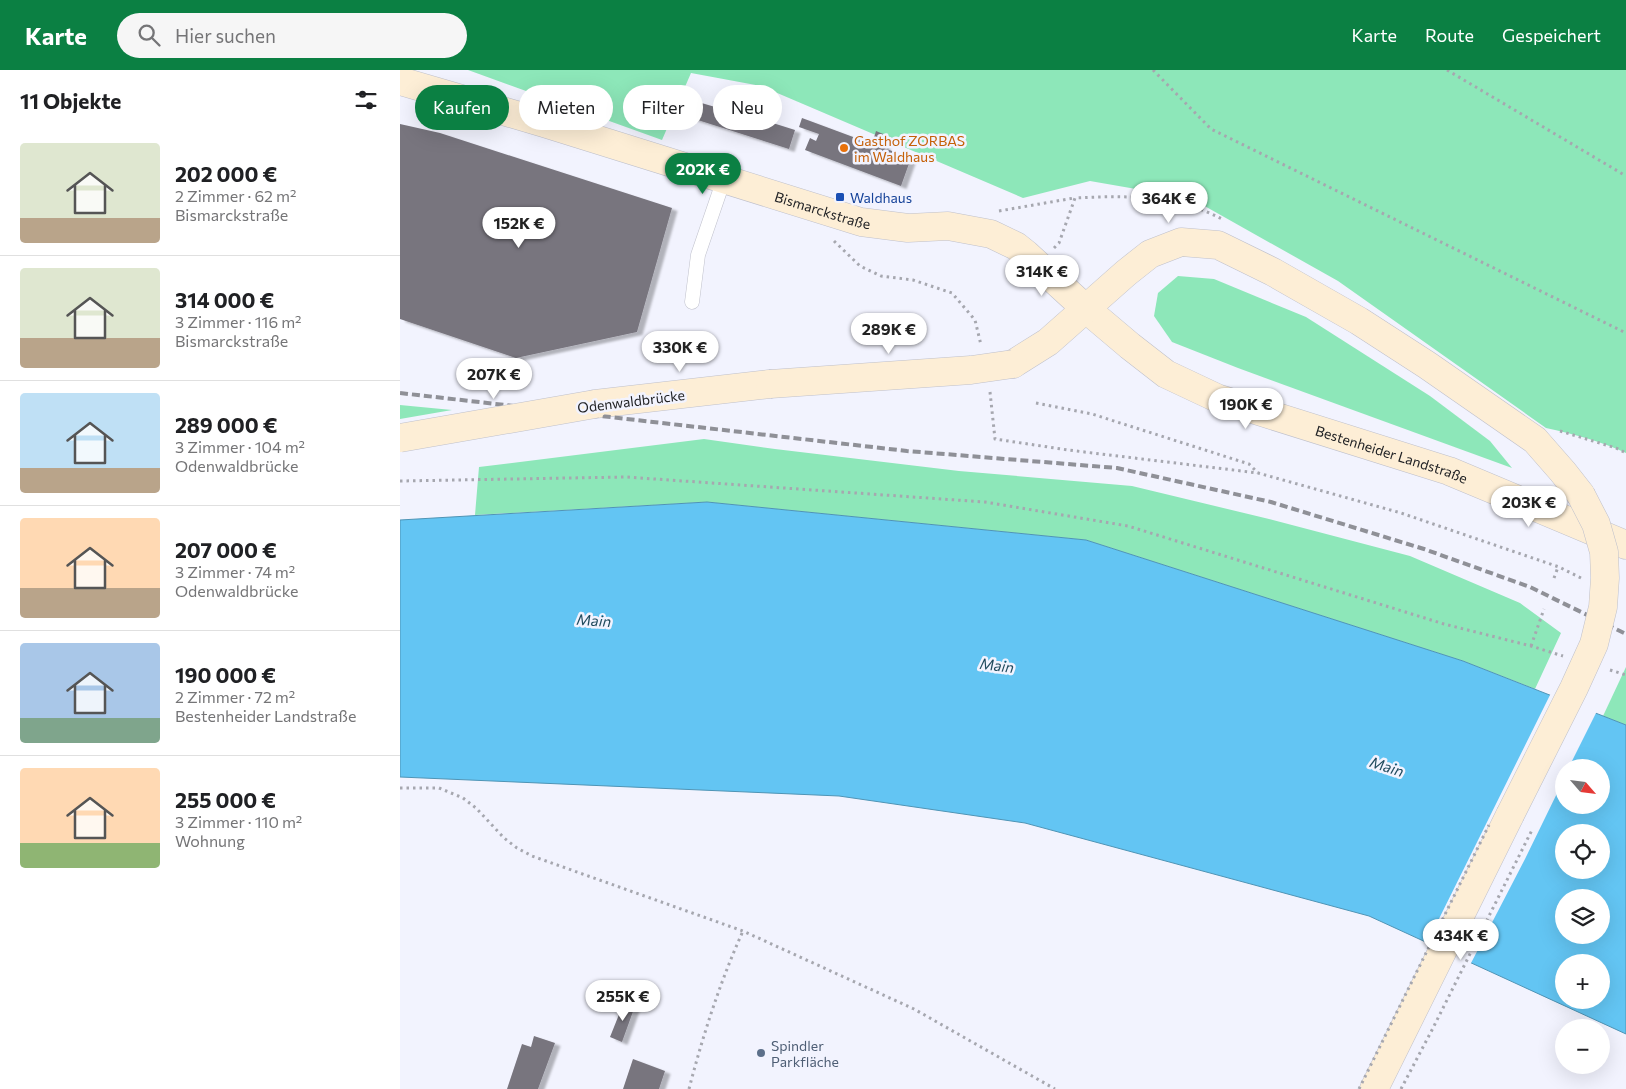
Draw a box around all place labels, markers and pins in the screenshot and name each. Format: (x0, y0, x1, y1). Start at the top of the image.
place label: Gasthof ZORBAS im Waldhaus (854, 132, 965, 165)
marker: Gasthof ZORBAS im Waldhaus (838, 142, 850, 154)
pin: 202K € (662, 152, 744, 195)
pin: 364K € (1128, 182, 1210, 224)
place label: Waldhaus (850, 189, 912, 206)
marker: Waldhaus (834, 191, 846, 203)
pin: 152K € (478, 206, 560, 249)
pin: 314K € (1001, 254, 1083, 297)
pin: 289K € (848, 312, 930, 355)
pin: 330K € (639, 330, 721, 373)
pin: 207K € (453, 358, 535, 400)
pin: 190K € (1205, 388, 1287, 430)
pin: 203K € (1488, 486, 1570, 528)
pin: 434K € (1420, 918, 1502, 961)
pin: 255K € (582, 980, 664, 1022)
place label: Spindler Parkfläche (771, 1037, 839, 1070)
marker: Spindler Parkfläche (755, 1047, 767, 1059)

